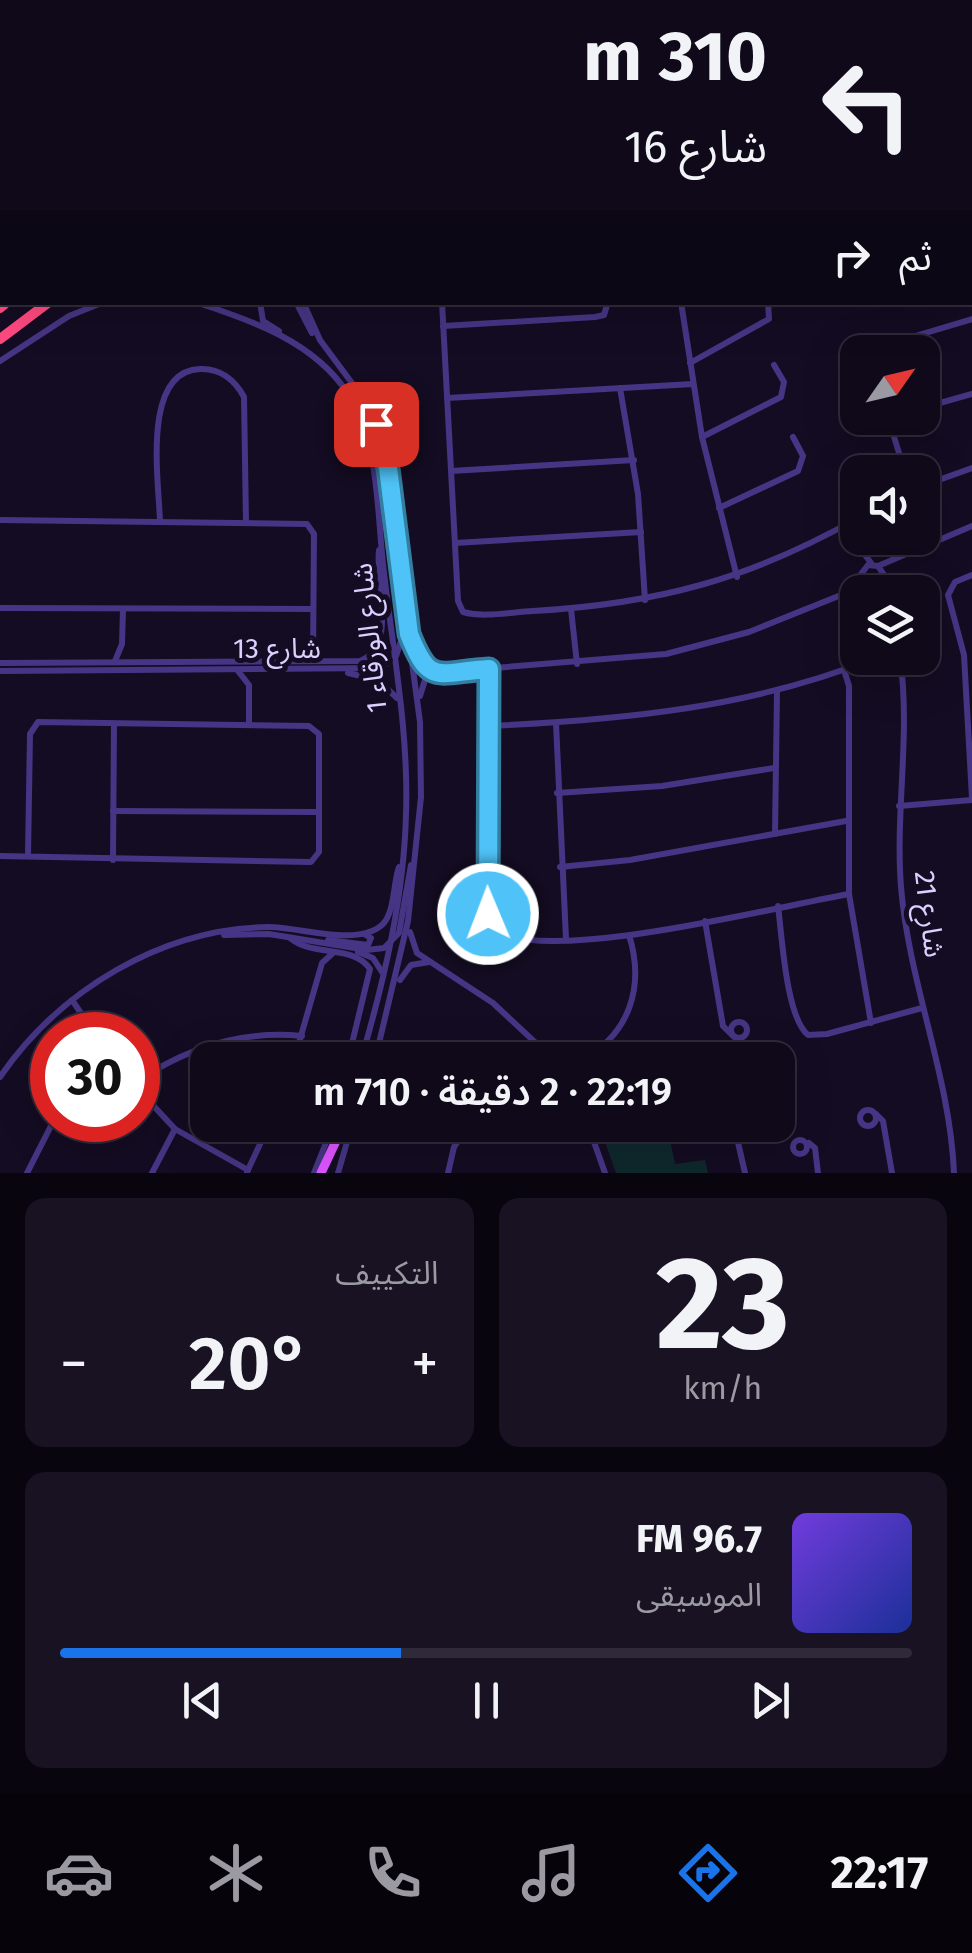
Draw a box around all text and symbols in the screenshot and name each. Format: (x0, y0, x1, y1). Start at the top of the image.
text: 310 m (583, 15, 767, 99)
icon: left (802, 40, 932, 170)
text: شارع 16 (624, 120, 767, 174)
icon: right (824, 230, 879, 285)
text: ثم (899, 234, 932, 280)
north arrow (840, 335, 940, 435)
map controls (840, 335, 940, 675)
pin (334, 382, 419, 467)
icon: arrive (349, 397, 404, 452)
button: sound (840, 455, 940, 555)
street label: شارع الورقاء 1 (345, 561, 398, 714)
button: layers (840, 575, 940, 675)
street label: شارع 13 (233, 632, 321, 669)
position arrow (436, 862, 540, 966)
street label: شارع 21 (904, 869, 951, 960)
speed limit sign: 30 (30, 1012, 160, 1142)
text: 22:19 · 2 دقيقة · 710 m (313, 1069, 672, 1115)
text: 23 (656, 1226, 790, 1382)
text: التكييف (335, 1254, 439, 1292)
text: 20° (189, 1319, 310, 1409)
text: − (60, 1331, 88, 1397)
text: + (411, 1331, 439, 1397)
text: km/h (683, 1369, 762, 1407)
text: 96.7 FM (636, 1516, 762, 1562)
text: الموسيقى (636, 1576, 762, 1614)
icon: previous (175, 1673, 230, 1728)
icon: pause (459, 1673, 514, 1728)
icon: next (743, 1673, 798, 1728)
icon: car (44, 1838, 114, 1908)
icon: climate (201, 1838, 271, 1908)
icon: phone (358, 1838, 428, 1908)
icon: music (516, 1838, 586, 1908)
icon: directions (673, 1838, 743, 1908)
text: 22:17 (831, 1846, 928, 1900)

